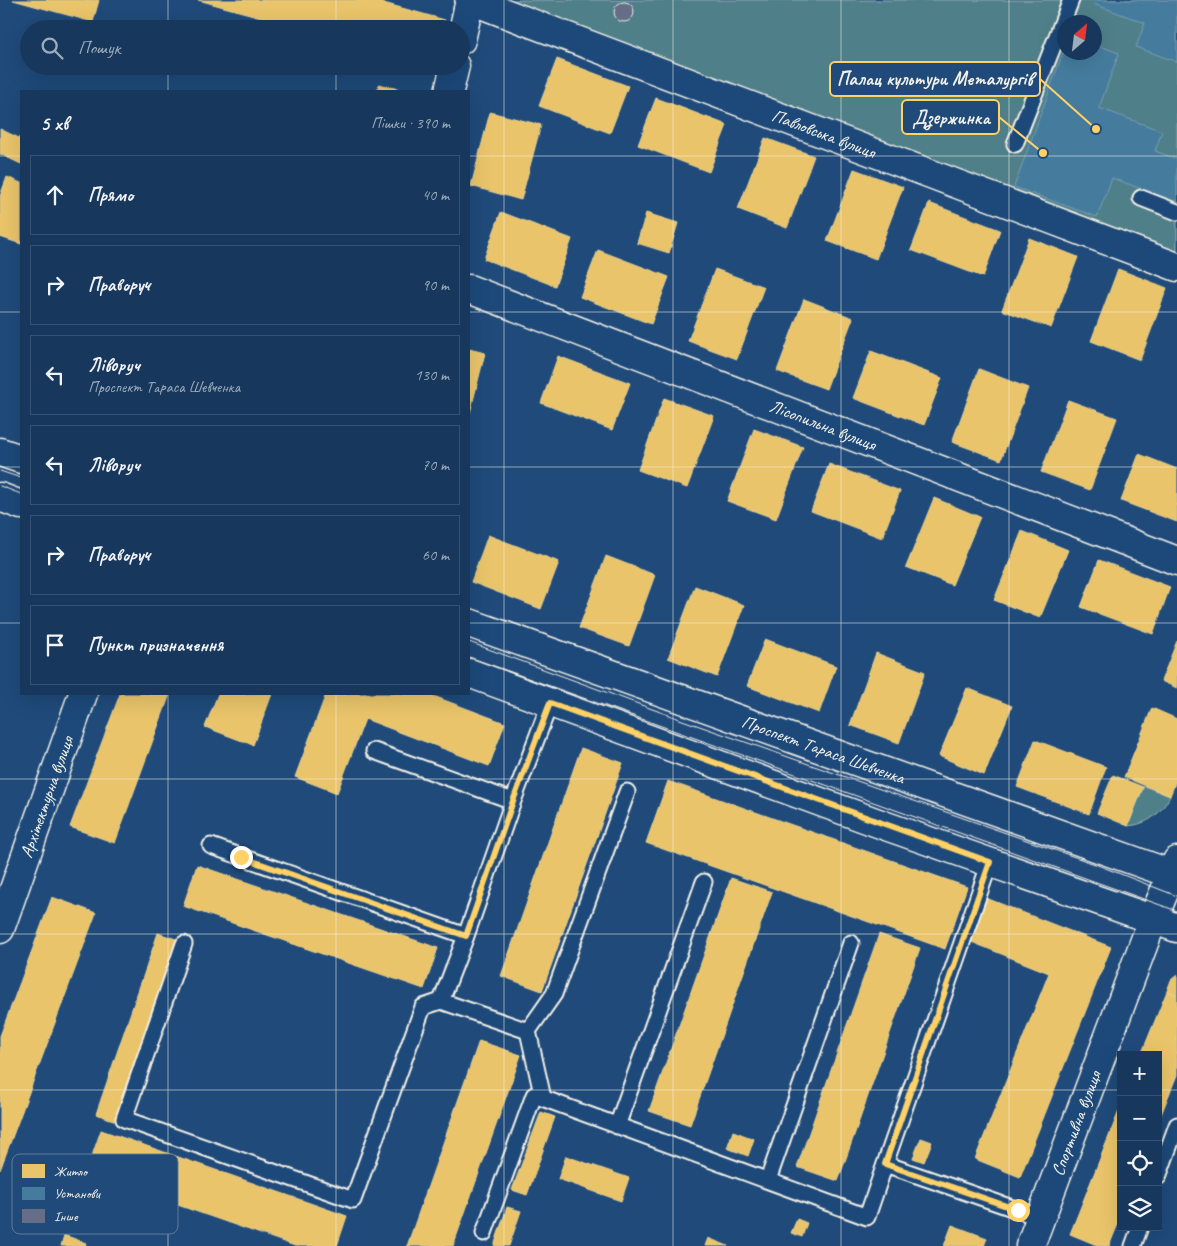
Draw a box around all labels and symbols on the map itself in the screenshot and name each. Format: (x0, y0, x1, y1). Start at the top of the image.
north arrow (1057, 15, 1102, 60)
callout: Палац культури Металургів (830, 62, 1040, 96)
text: Палац культури Металургів (837, 67, 1037, 91)
callout: Дзержинка (902, 100, 999, 134)
street label: Павловська вулиця (769, 104, 880, 164)
text: Дзержинка (912, 106, 991, 131)
street label: Лісопильна вулиця (767, 395, 881, 456)
street label: Проспект Тараса Шевченка (739, 710, 909, 789)
street label: Архітектурна вулиця (15, 732, 79, 861)
route end (230, 846, 253, 869)
street label: Спортивна вулиця (1046, 1066, 1106, 1179)
legend (12, 1154, 178, 1234)
text: Житло (54, 1163, 89, 1180)
text: Установи (54, 1185, 102, 1202)
route start (1007, 1199, 1030, 1222)
text: Інше (54, 1208, 79, 1225)

